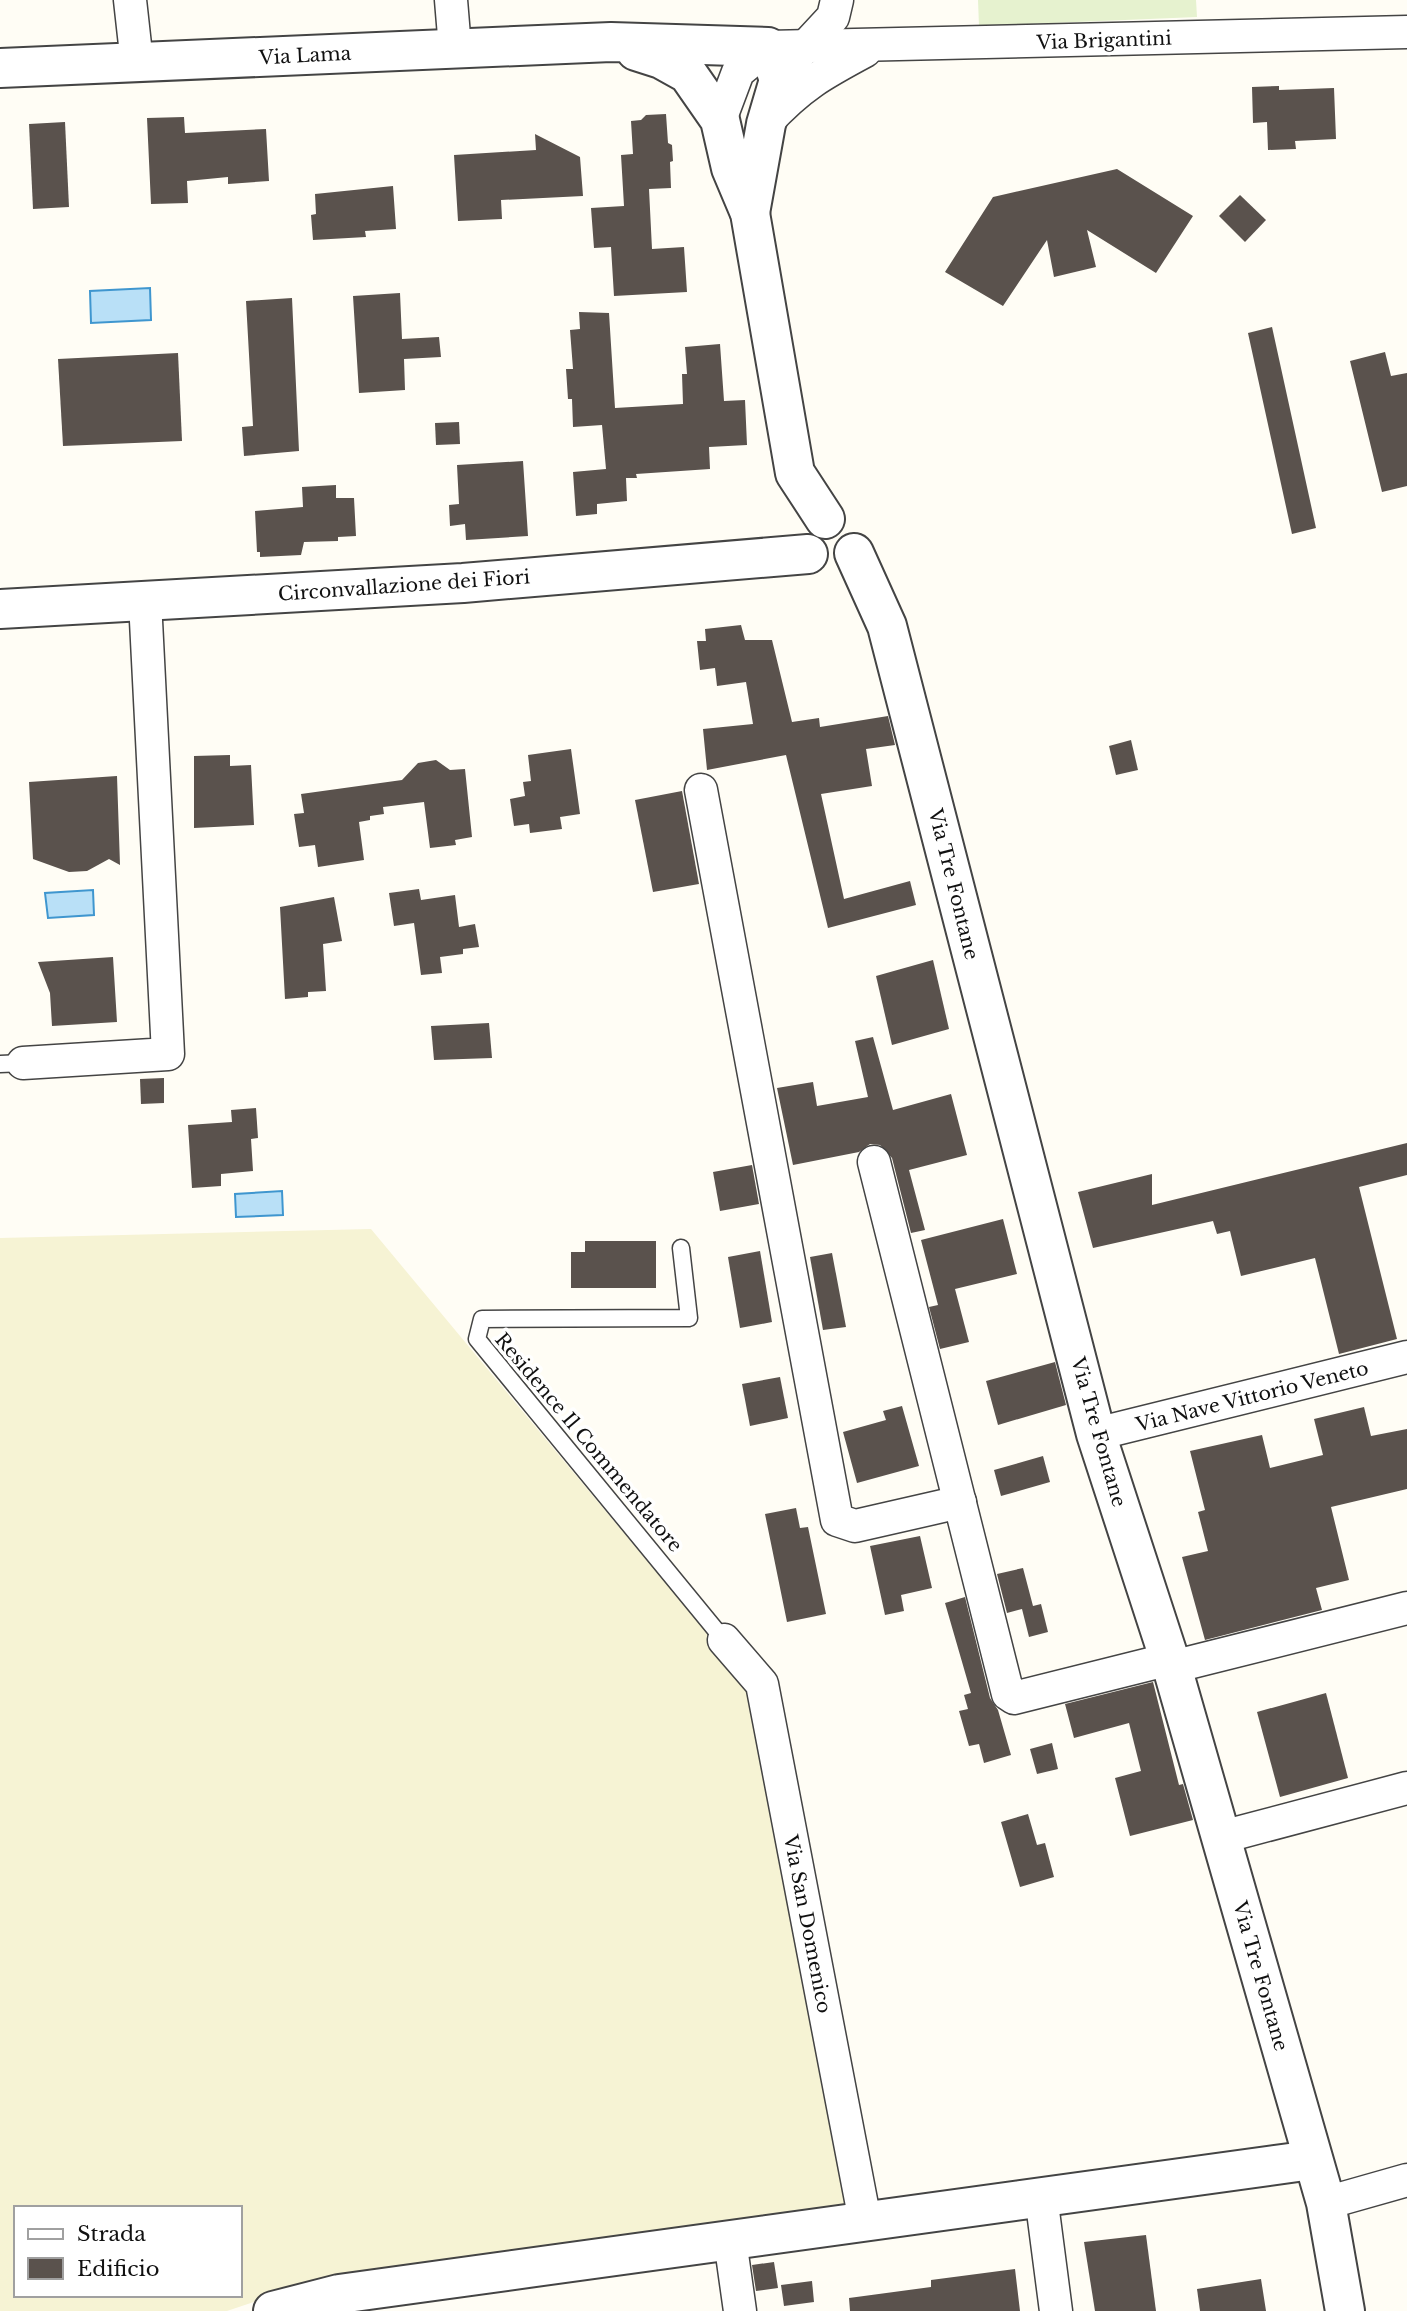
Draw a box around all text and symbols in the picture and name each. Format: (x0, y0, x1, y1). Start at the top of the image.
street label: Via Brigantini (1035, 27, 1173, 54)
street label: Via Lama (257, 42, 352, 69)
street label: Circonvallazione dei Fiori (277, 565, 531, 606)
street label: Via Tre Fontane (923, 805, 983, 962)
street label: Residence Il Commendatore (490, 1328, 687, 1556)
street label: Via Tre Fontane (1066, 1354, 1131, 1510)
street label: Via Nave Vittorio Veneto (1133, 1356, 1371, 1437)
street label: Via San Domenico (779, 1832, 836, 2015)
street label: Via Tre Fontane (1228, 1898, 1293, 2054)
legend (14, 2206, 242, 2297)
text: Strada (77, 2221, 146, 2247)
text: Edificio (77, 2256, 159, 2282)

